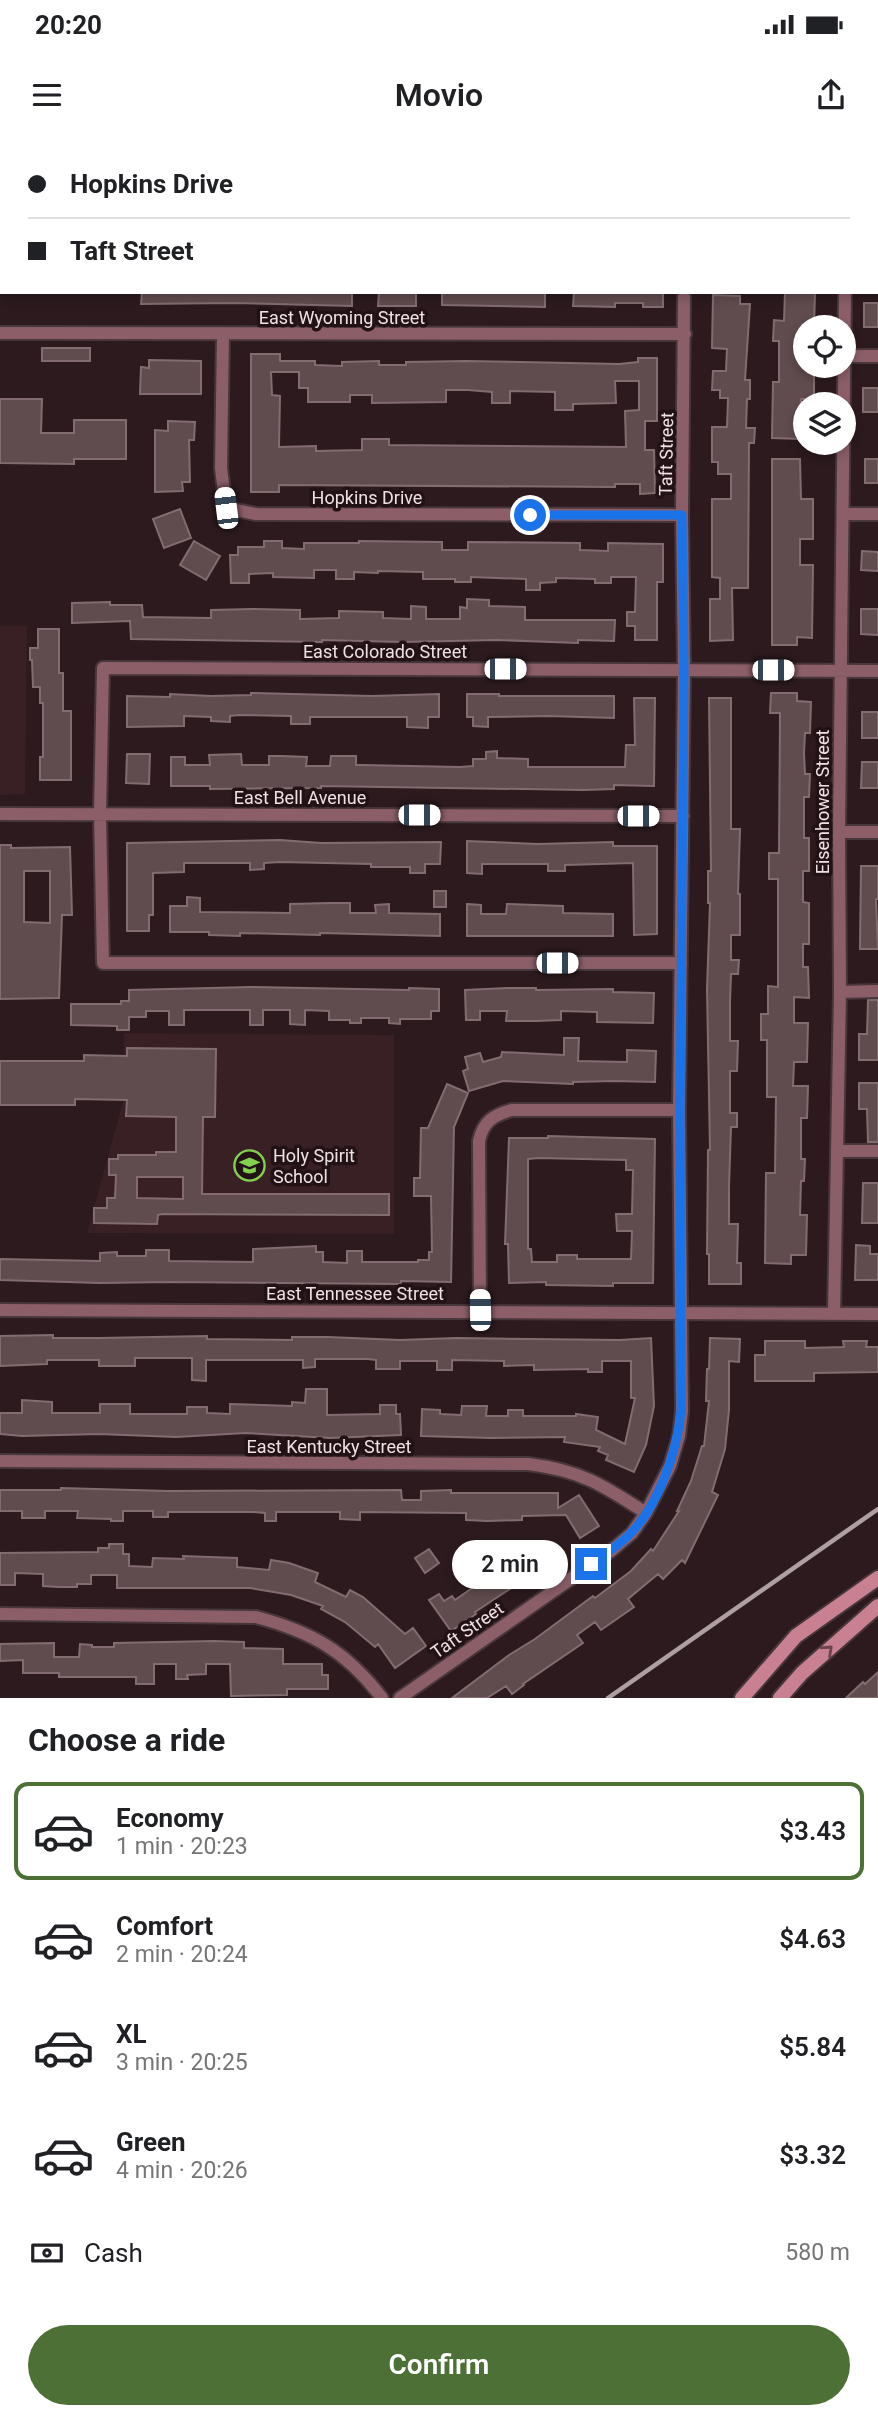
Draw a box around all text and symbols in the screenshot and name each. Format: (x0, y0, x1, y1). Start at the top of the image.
text: 20:20 (35, 10, 102, 40)
icon: menu (28, 76, 66, 114)
text: Movio (395, 76, 483, 114)
icon: share (812, 76, 850, 114)
text: Hopkins Drive (70, 169, 233, 199)
text: Taft Street (70, 236, 194, 266)
street label: East Wyoming Street (259, 307, 425, 328)
map controls (793, 315, 856, 455)
button: locate (793, 315, 856, 378)
button: layers (793, 392, 856, 455)
street label: Taft Street (655, 412, 677, 496)
car (214, 486, 239, 530)
street label: Hopkins Drive (312, 487, 422, 508)
route start (514, 499, 546, 531)
street label: East Colorado Street (303, 641, 467, 662)
car (485, 659, 527, 680)
car (753, 660, 795, 681)
street label: Eisenhower Street (812, 730, 833, 874)
street label: East Bell Avenue (234, 787, 366, 808)
car (399, 805, 441, 826)
car (618, 806, 660, 827)
car (537, 953, 579, 974)
place label: Holy Spirit School (273, 1145, 355, 1187)
school or university icon: Holy Spirit School (233, 1148, 267, 1182)
street label: East Tennessee Street (266, 1283, 444, 1304)
car (470, 1289, 491, 1331)
street label: East Kentucky Street (246, 1436, 412, 1457)
callout: 2 min (451, 1540, 566, 1588)
route end (575, 1548, 607, 1580)
text: 2 min (481, 1551, 539, 1578)
street label: Taft Street (427, 1597, 507, 1663)
one-way arrow (820, 1646, 833, 1658)
text: Choose a ride (28, 1721, 225, 1759)
icon: car (32, 1800, 95, 1863)
text: Economy (116, 1803, 223, 1833)
text: $3.43 (779, 1816, 846, 1846)
text: 1 min · 20:23 (116, 1833, 248, 1860)
icon: car (32, 1908, 95, 1971)
text: Comfort (116, 1911, 213, 1941)
text: $4.63 (779, 1924, 846, 1954)
text: 2 min · 20:24 (116, 1941, 248, 1968)
icon: car (32, 2016, 95, 2079)
text: XL (116, 2019, 147, 2049)
text: $5.84 (779, 2032, 846, 2062)
text: 3 min · 20:25 (116, 2049, 248, 2076)
icon: car (32, 2124, 95, 2187)
text: Green (116, 2127, 186, 2157)
text: $3.32 (779, 2140, 846, 2170)
text: 4 min · 20:26 (116, 2157, 248, 2184)
icon: cash (28, 2234, 66, 2272)
text: Cash (84, 2238, 143, 2268)
text: 580 m (785, 2239, 850, 2266)
button: Confirm (28, 2325, 850, 2405)

